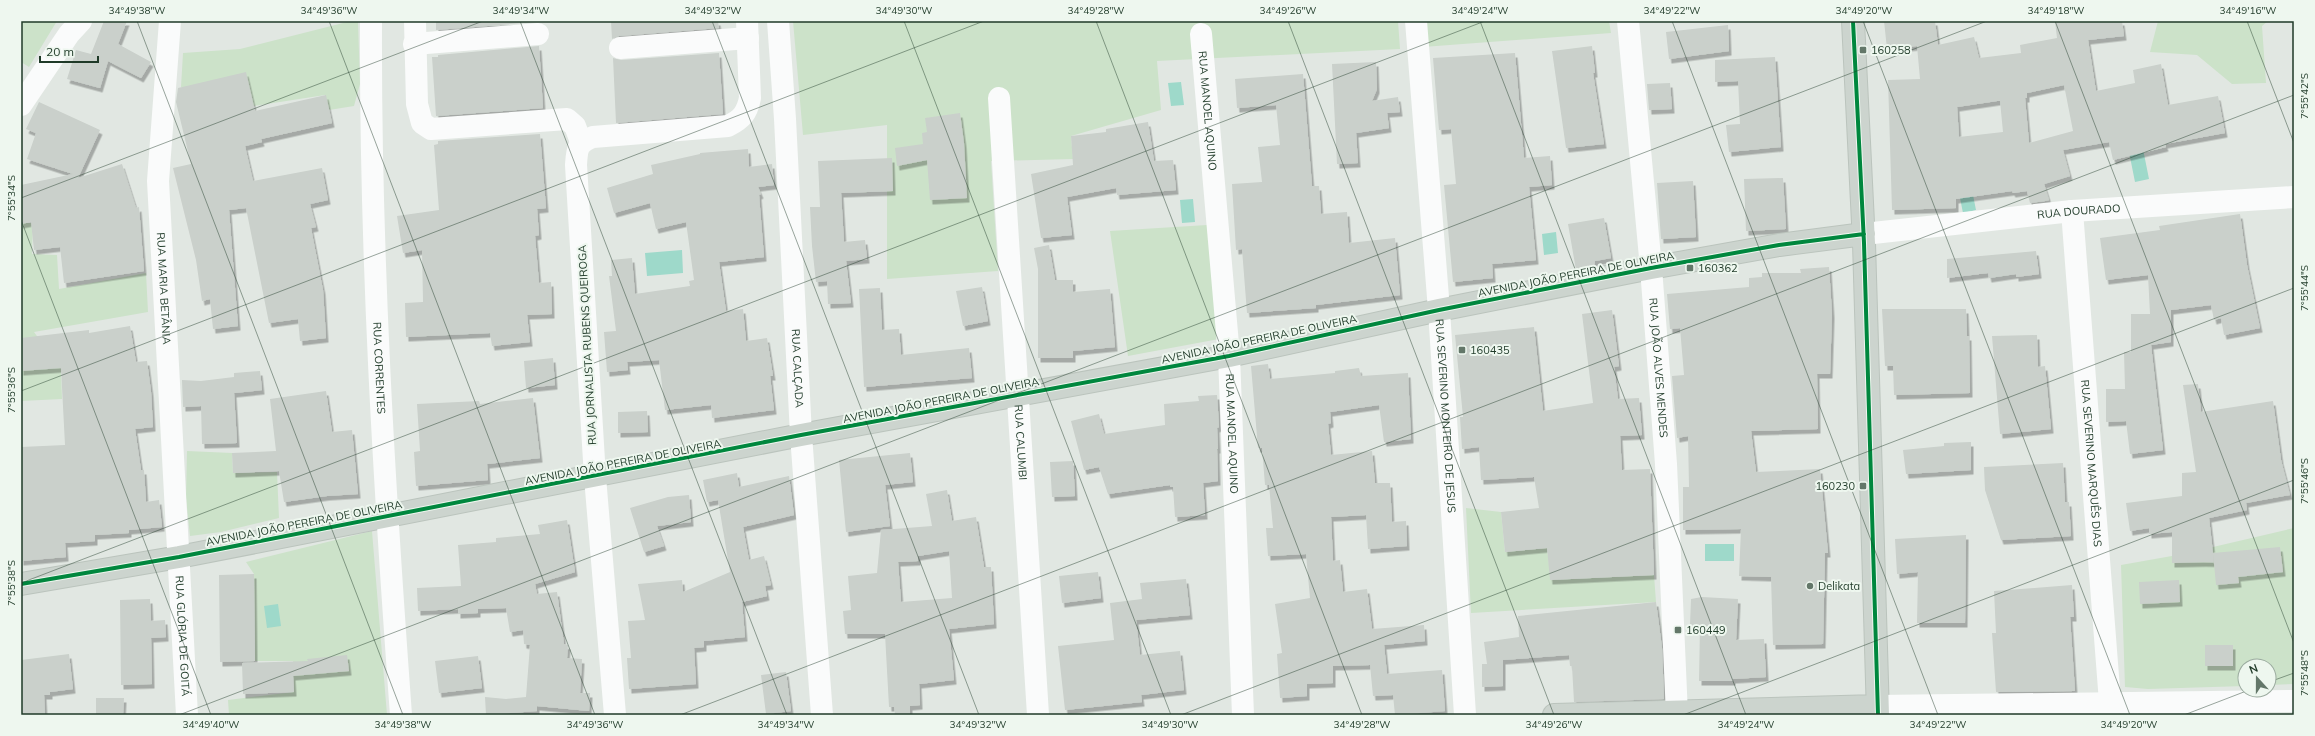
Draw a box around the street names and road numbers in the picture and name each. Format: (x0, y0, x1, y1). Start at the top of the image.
street label: RUA MANOEL AQUINO (1195, 50, 1220, 171)
street label: RUA DOURADO (2036, 201, 2121, 222)
street label: RUA MARIA BETÂNIA (154, 232, 174, 345)
street label: RUA JORNALISTA RUBENS QUEIROGA (575, 245, 599, 445)
street label: AVENIDA JOÃO PEREIRA DE OLIVEIRA (1477, 248, 1675, 300)
street label: RUA JOÃO ALVES MENDES (1646, 297, 1671, 438)
street label: AVENIDA JOÃO PEREIRA DE OLIVEIRA (1160, 311, 1358, 367)
street label: RUA SEVERINO MONTEIRO DE JESUS (1433, 318, 1459, 513)
street label: RUA CORRENTES (370, 322, 389, 414)
street label: RUA CALÇADA (789, 329, 807, 408)
street label: RUA MANOEL AQUINO (1223, 373, 1241, 494)
street label: AVENIDA JOÃO PEREIRA DE OLIVEIRA (842, 374, 1040, 426)
street label: RUA SEVERINO MARQUÊS DIAS (2078, 379, 2105, 548)
street label: RUA CALUMBI (1011, 404, 1030, 480)
street label: AVENIDA JOÃO PEREIRA DE OLIVEIRA (524, 436, 722, 488)
street label: AVENIDA JOÃO PEREIRA DE OLIVEIRA (205, 497, 403, 549)
street label: RUA GLÓRIA DE GOITÁ (172, 575, 193, 697)

